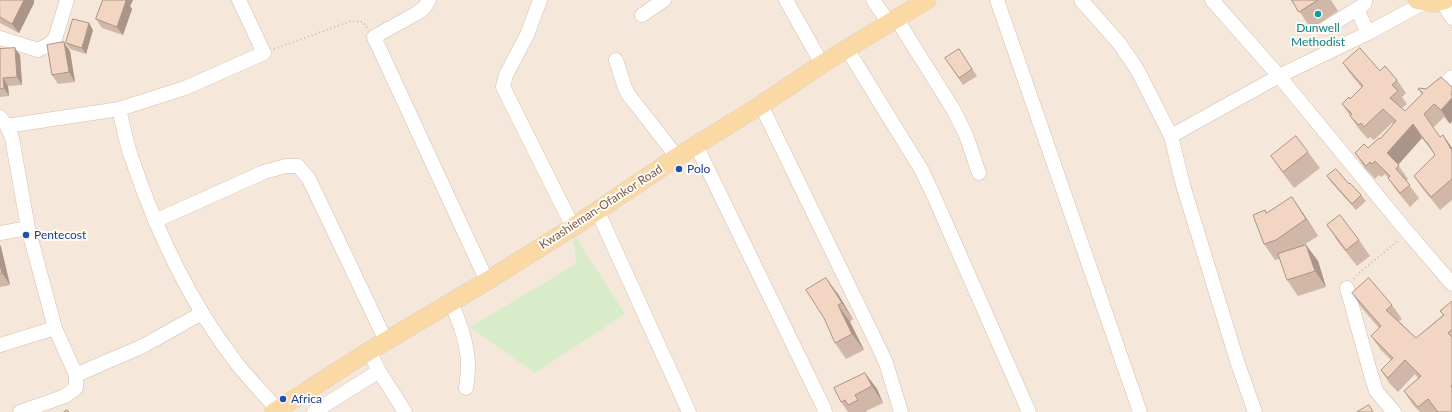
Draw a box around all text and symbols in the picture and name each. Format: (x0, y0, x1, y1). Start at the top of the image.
marker: Dunwell Methodist (1313, 9, 1323, 19)
place label: Dunwell Methodist (1291, 21, 1345, 49)
street label: Kwashieman-Ofankor Road (537, 162, 665, 252)
place label: Polo (687, 162, 710, 176)
marker: Polo (674, 164, 684, 174)
place label: Pentecost (34, 228, 86, 242)
marker: Pentecost (21, 230, 31, 240)
place label: Africa (291, 392, 322, 406)
marker: Africa (278, 394, 288, 404)

